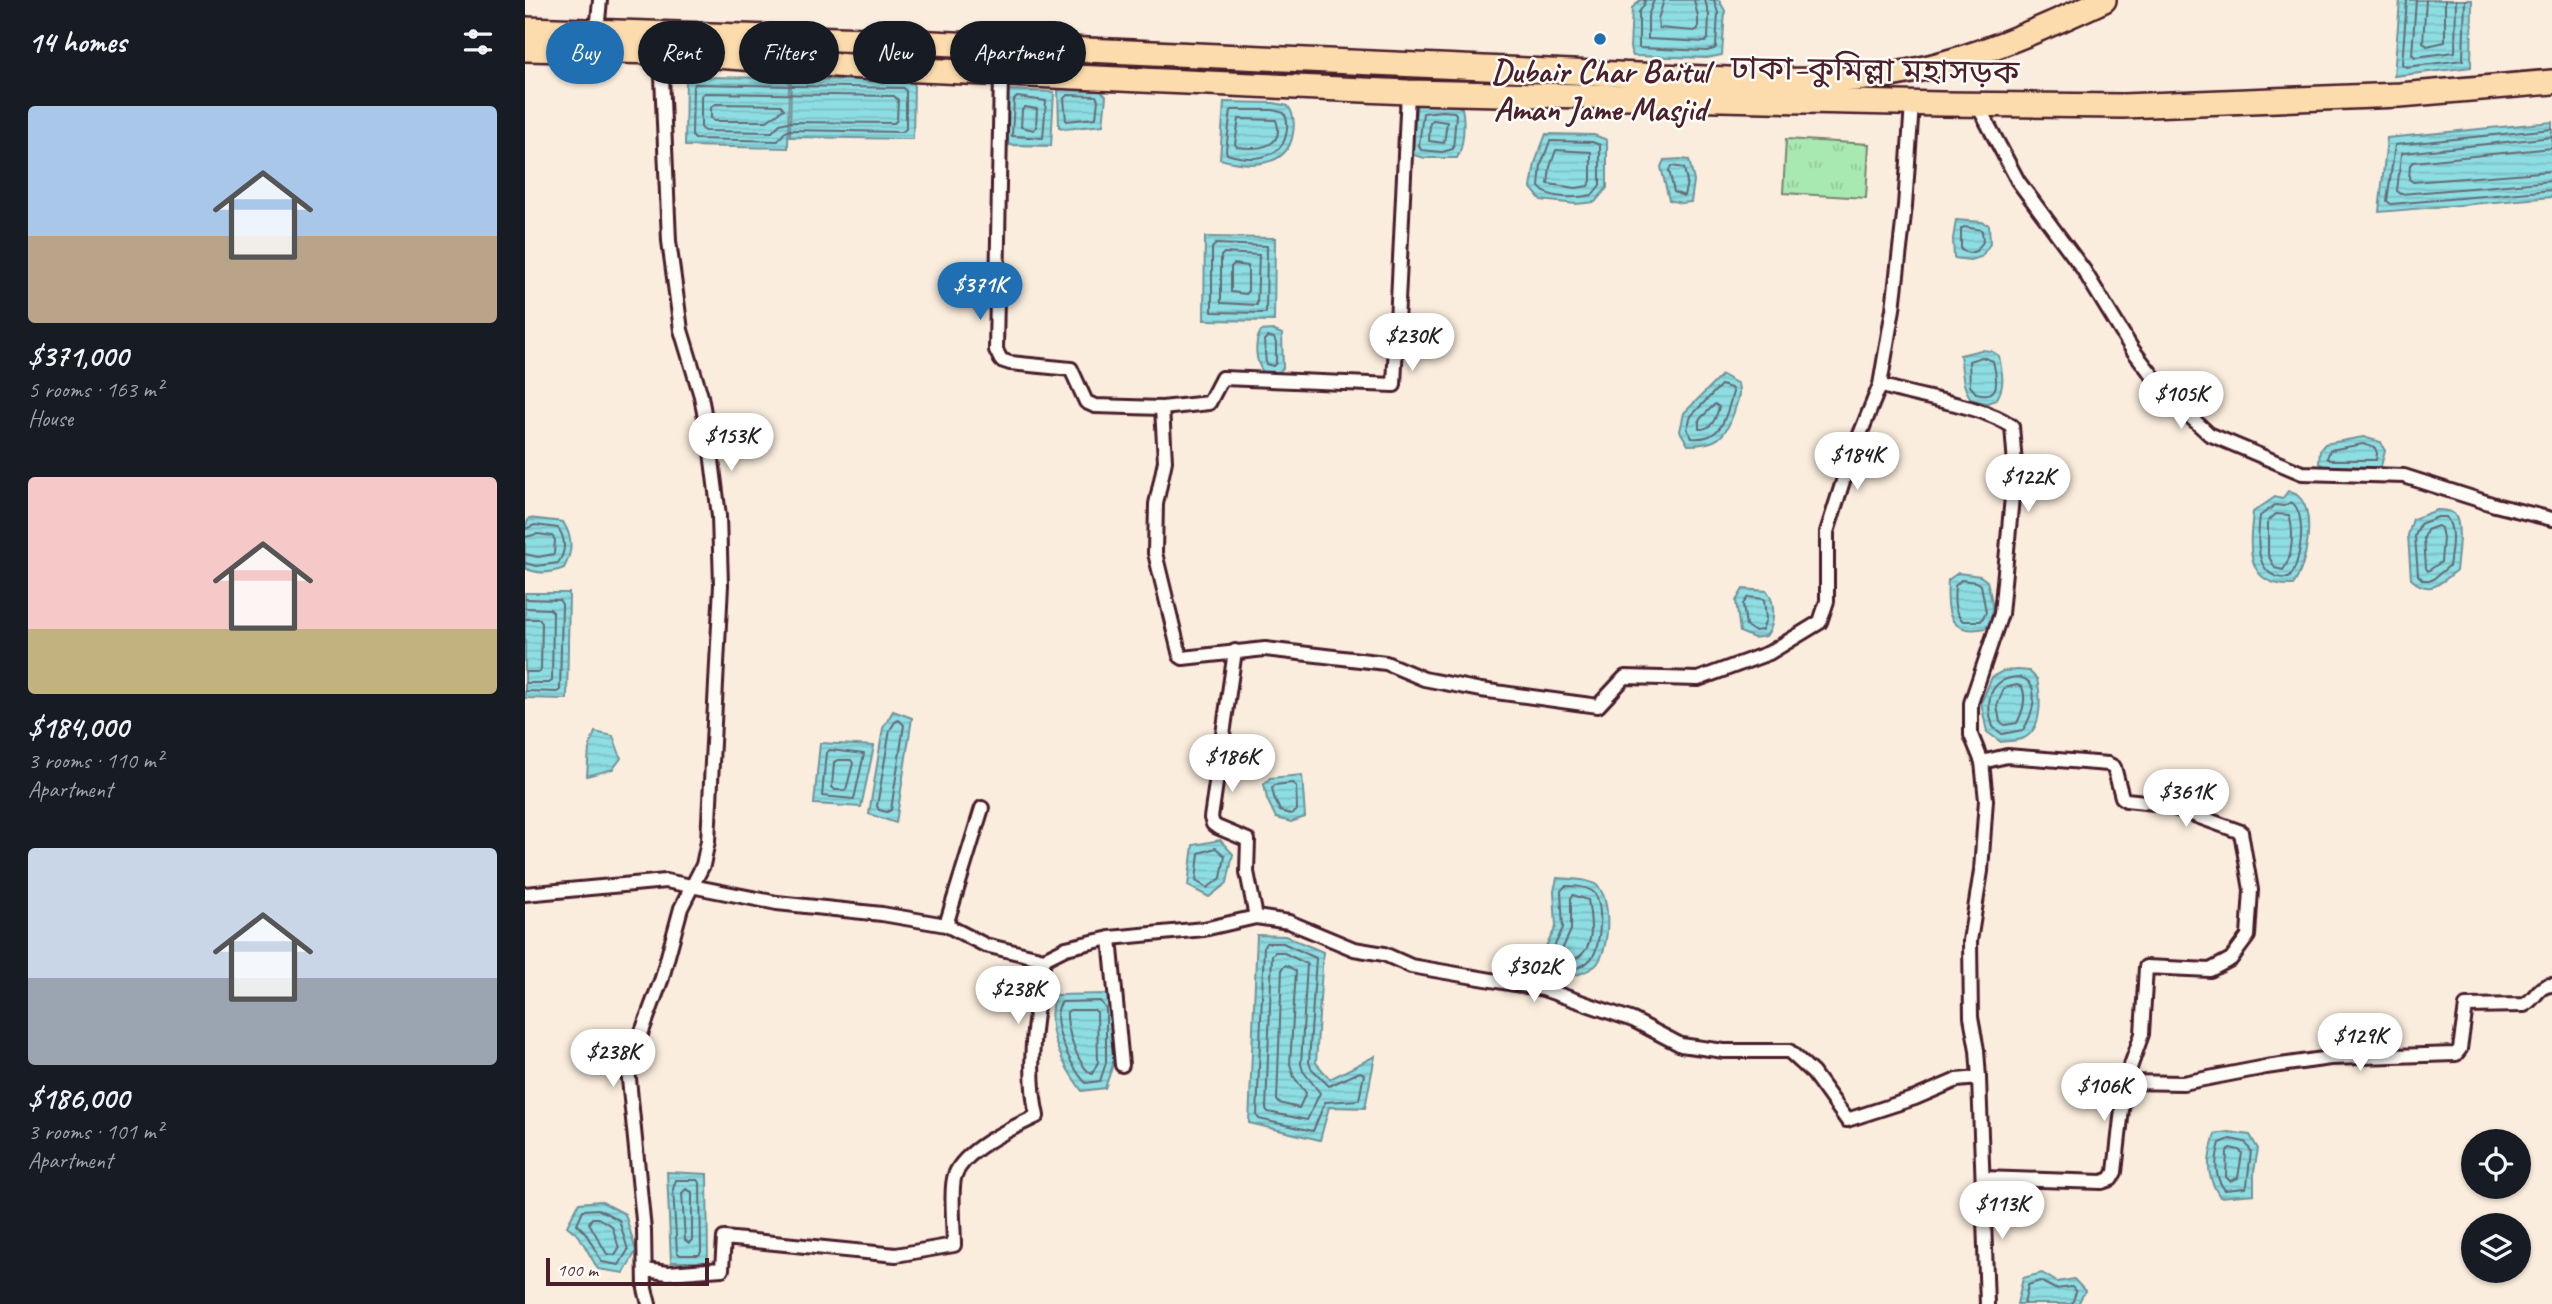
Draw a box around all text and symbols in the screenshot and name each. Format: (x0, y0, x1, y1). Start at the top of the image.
chip: Buy (546, 21, 624, 84)
chip: Rent (638, 21, 725, 84)
chip: Filters (739, 21, 839, 84)
chip: New (853, 21, 936, 84)
chip: Apartment (950, 21, 1086, 84)
text: 14 homes (28, 23, 126, 61)
icon: filters (459, 23, 497, 61)
marker: Dubair Char Baitul Aman Jame Masjid (1592, 31, 1608, 47)
street label: ঢাকা–কুমিল্লা মহাসড়ক (1729, 46, 2020, 94)
place label: Dubair Char Baitul Aman Jame Masjid (1491, 50, 1715, 130)
icon: home (200, 152, 326, 278)
pin: $371K (931, 262, 1029, 322)
text: $371K (954, 270, 1007, 299)
pin: $230K (1363, 314, 1461, 373)
text: $230K (1385, 321, 1439, 350)
text: $371,000 (28, 337, 128, 375)
pin: $105K (2132, 372, 2230, 431)
text: 5 rooms · 163 m² (28, 375, 163, 404)
text: $105K (2155, 379, 2207, 408)
text: House (28, 404, 73, 433)
pin: $153K (682, 414, 780, 473)
text: $153K (705, 421, 757, 450)
pin: $184K (1808, 433, 1906, 492)
text: $184K (1830, 440, 1884, 469)
pin: $122K (1979, 454, 2077, 514)
text: $122K (2001, 462, 2055, 491)
icon: home (200, 523, 326, 649)
text: $184,000 (28, 708, 128, 746)
pin: $186K (1183, 734, 1281, 794)
text: $186K (1205, 742, 1259, 771)
text: 3 rooms · 110 m² (28, 746, 163, 775)
pin: $361K (2137, 770, 2235, 829)
text: Apartment (28, 775, 113, 804)
text: $361K (2159, 777, 2213, 806)
icon: home (200, 894, 326, 1020)
pin: $302K (1485, 944, 1583, 1004)
text: $302K (1507, 952, 1561, 981)
pin: $238K (969, 967, 1067, 1026)
text: $238K (991, 974, 1045, 1003)
pin: $129K (2311, 1014, 2409, 1073)
text: $129K (2334, 1021, 2386, 1050)
pin: $238K (564, 1030, 662, 1089)
text: $238K (586, 1037, 640, 1066)
pin: $106K (2055, 1064, 2153, 1123)
text: $106K (2077, 1071, 2131, 1100)
text: $186,000 (28, 1079, 129, 1117)
text: 3 rooms · 101 m² (28, 1117, 163, 1146)
map controls (2461, 1129, 2531, 1283)
button: locate (2461, 1129, 2531, 1199)
text: Apartment (28, 1146, 113, 1175)
pin: $113K (1953, 1182, 2051, 1241)
text: $113K (1975, 1189, 2029, 1218)
button: layers (2461, 1213, 2531, 1283)
scale bar (546, 1255, 709, 1287)
text: 100 m (557, 1258, 598, 1282)

